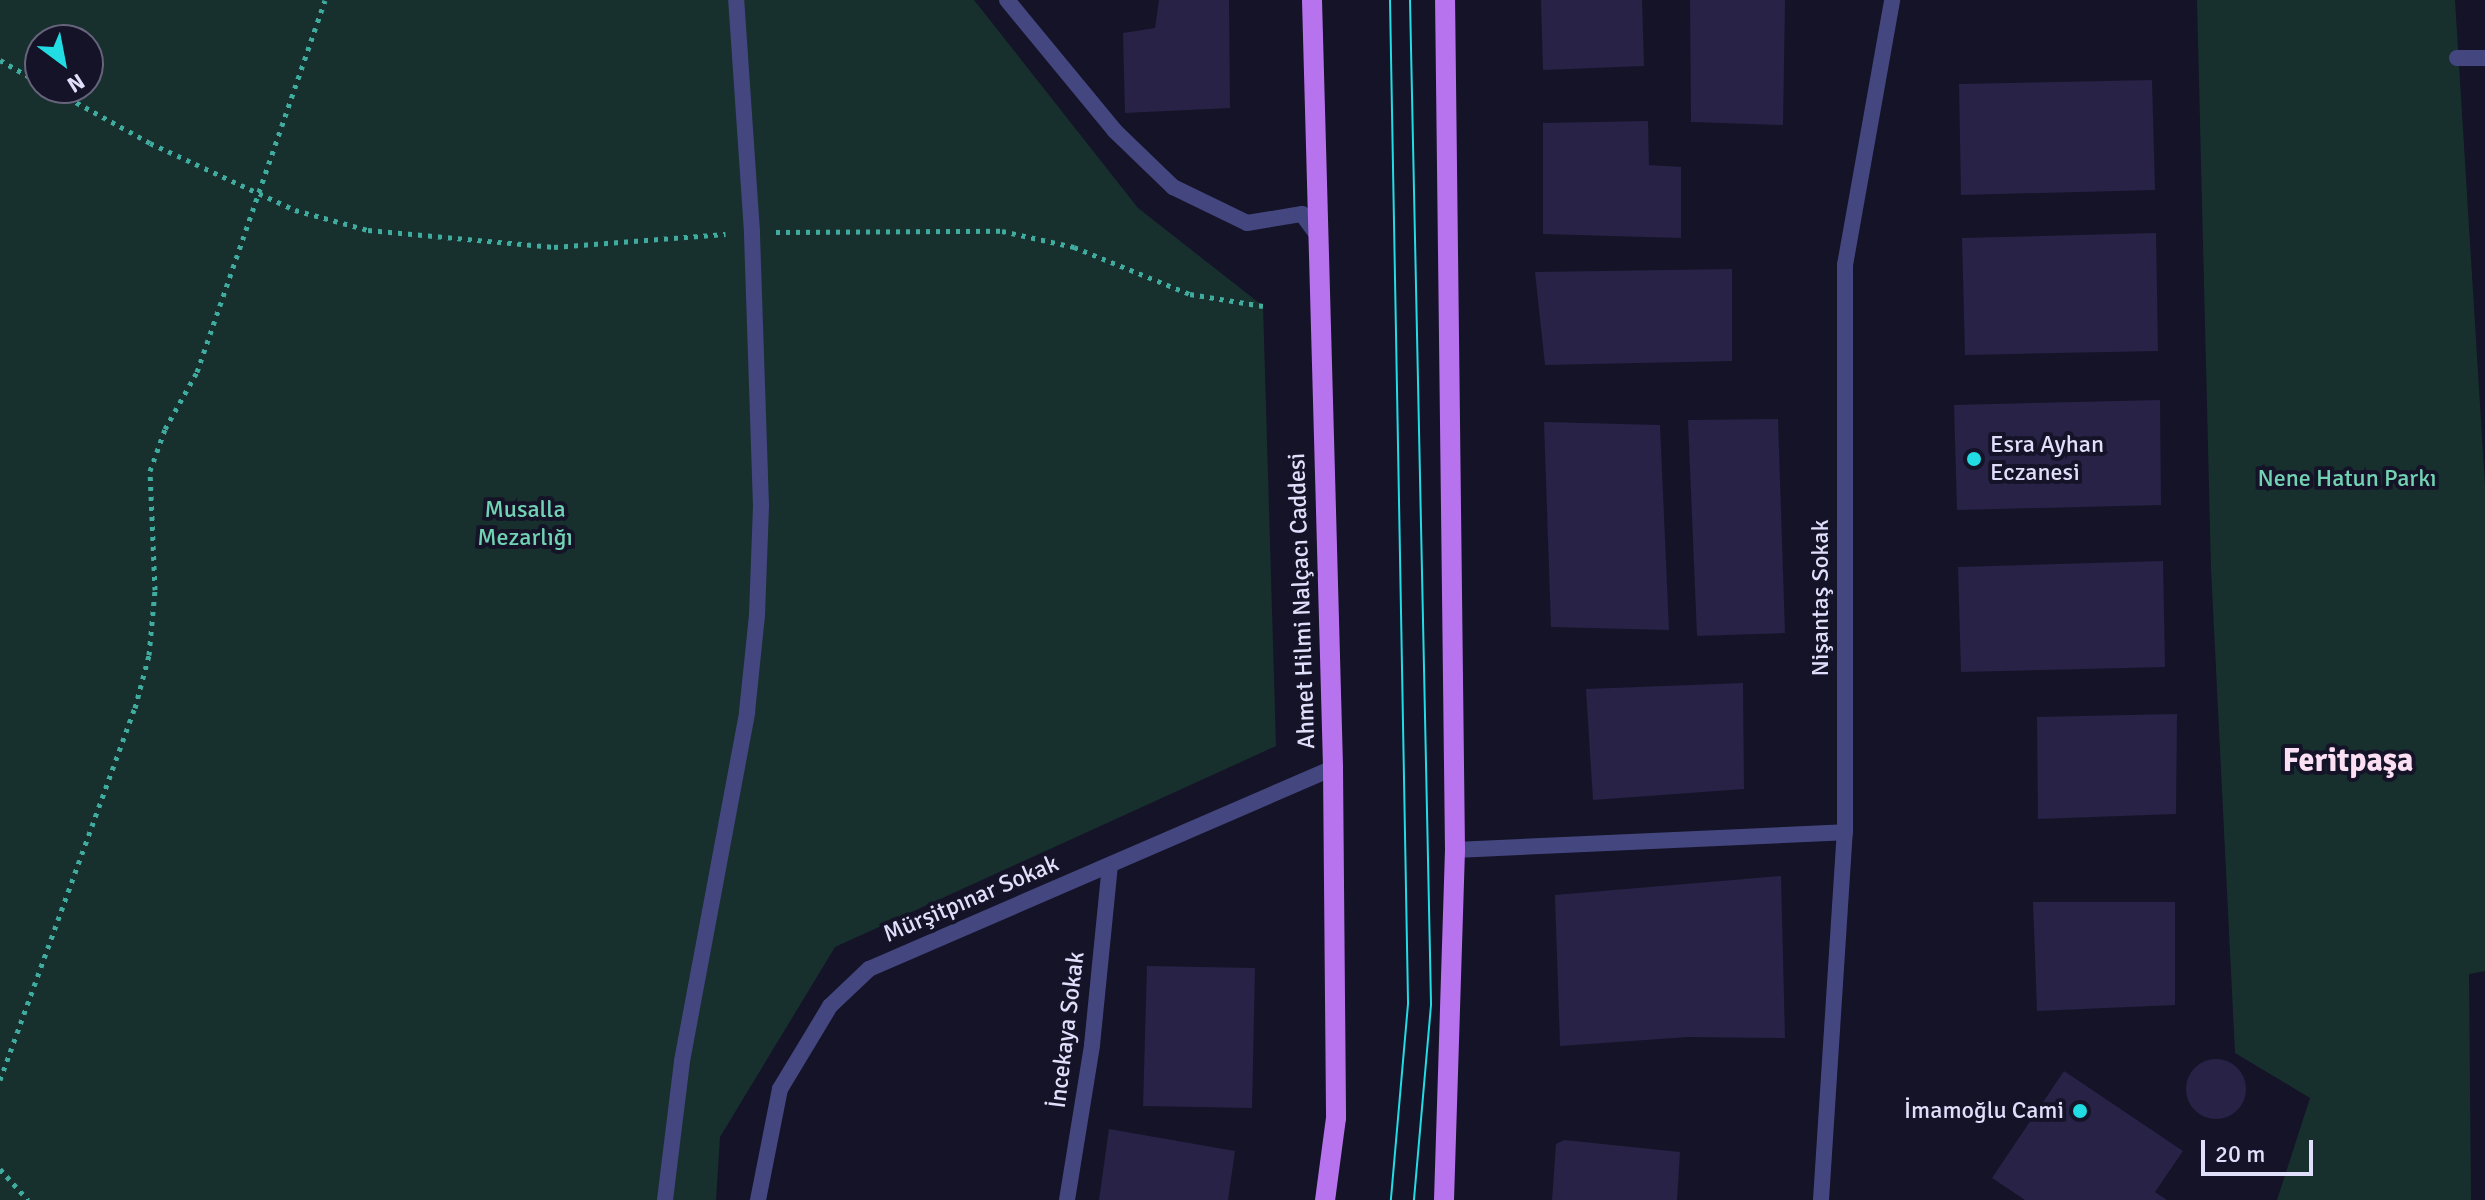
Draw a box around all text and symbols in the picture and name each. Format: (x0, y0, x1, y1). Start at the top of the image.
north arrow (24, 24, 104, 104)
text: N (62, 68, 90, 99)
place label: Esra Ayhan Eczanesi (1990, 431, 2104, 487)
marker: Esra Ayhan Eczanesi (1965, 450, 1983, 468)
street label: Ahmet Hilmi Nalçacı Caddesi (1282, 453, 1322, 749)
park label: Nene Hatun Parkı (2257, 465, 2437, 493)
park label: Musalla Mezarlığı (477, 496, 573, 552)
street label: Nişantaş Sokak (1807, 520, 1835, 676)
district label: Feritpaşa (2283, 742, 2413, 780)
street label: Mürşitpınar Sokak (879, 849, 1063, 949)
street label: İncekaya Sokak (1043, 950, 1091, 1110)
place label: İmamoğlu Cami (1904, 1097, 2064, 1125)
marker: İmamoğlu Cami (2071, 1102, 2089, 1120)
scale bar (2205, 1124, 2317, 1174)
text: 20 m (2215, 1139, 2265, 1169)

